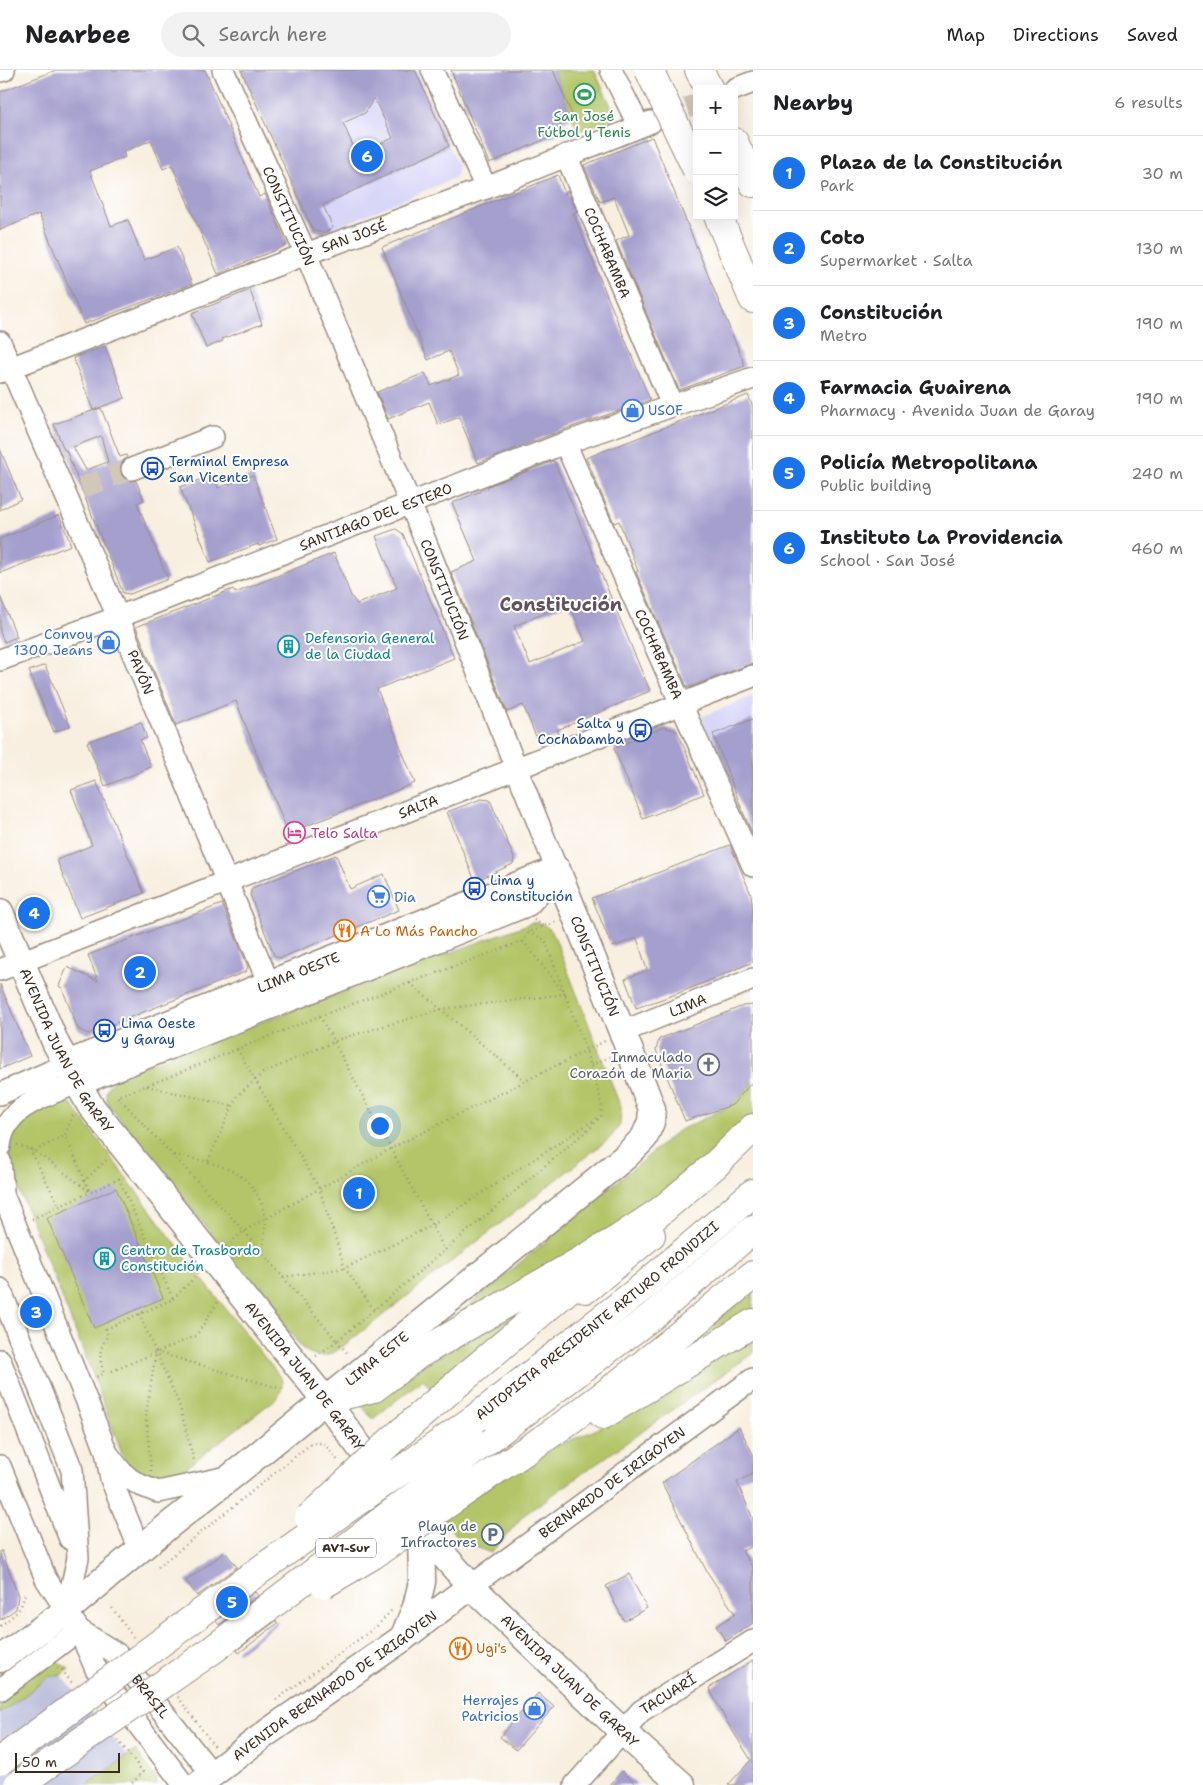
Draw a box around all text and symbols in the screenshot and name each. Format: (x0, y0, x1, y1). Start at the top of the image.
search box (161, 12, 511, 57)
text: Nearbee (25, 19, 131, 51)
icon: search (179, 21, 207, 49)
text: Search here (219, 22, 327, 47)
text: Map (947, 23, 985, 47)
text: Directions (1013, 23, 1099, 47)
text: Saved (1127, 23, 1178, 47)
sports icon: San José Fútbol y Tenis (572, 82, 596, 106)
map controls (693, 85, 738, 220)
button: + (693, 85, 738, 130)
text: Nearby (773, 89, 853, 117)
text: 6 results (1114, 92, 1183, 113)
place label: San José Fútbol y Tenis (537, 107, 631, 141)
button: − (693, 130, 738, 175)
pin: 6 (351, 137, 383, 175)
text: Plaza de la Constitución (820, 150, 1062, 175)
street label: CONSTITUCIÓN (259, 163, 319, 268)
text: 1 (785, 163, 793, 184)
text: 30 m (1142, 163, 1183, 184)
button: layers (693, 175, 738, 220)
text: Park (820, 175, 854, 196)
street label: COCHABAMBA (580, 204, 635, 301)
street label: SAN JOSÉ (319, 216, 389, 257)
text: Coto (820, 225, 865, 250)
text: 2 (783, 238, 795, 259)
text: 130 m (1136, 238, 1183, 259)
text: Supermarket · Salta (820, 250, 973, 271)
text: Constitución (820, 300, 943, 325)
text: 3 (783, 313, 795, 334)
text: 190 m (1136, 313, 1183, 334)
text: Metro (820, 325, 867, 346)
text: Farmacia Guairena (820, 375, 1011, 400)
text: 4 (783, 388, 795, 409)
text: 190 m (1136, 388, 1183, 409)
shop icon: USOF (620, 398, 644, 422)
text: Pharmacy · Avenida Juan de Garay (820, 400, 1095, 421)
place label: USOF (648, 401, 683, 419)
text: Policía Metropolitana (820, 450, 1037, 475)
place label: Terminal Empresa San Vicente (169, 452, 289, 486)
bus stop icon: Terminal Empresa San Vicente (141, 457, 165, 481)
text: 5 (784, 463, 794, 484)
text: 240 m (1131, 463, 1183, 484)
text: Public building (820, 475, 932, 496)
street label: SANTIAGO DEL ESTERO (297, 479, 455, 555)
text: Instituto La Providencia (820, 525, 1063, 550)
street label: CONSTITUCIÓN (416, 536, 473, 643)
text: 6 (783, 538, 795, 559)
text: 460 m (1131, 538, 1183, 559)
text: School · San José (820, 550, 955, 571)
district label: Constitución (500, 592, 623, 617)
street label: COCHABAMBA (631, 606, 687, 702)
place label: Convoy 1300 Jeans (14, 625, 93, 659)
place label: Defensoria General de la Ciudad (305, 629, 435, 663)
shop icon: Convoy 1300 Jeans (97, 630, 121, 654)
building icon: Defensoria General de la Ciudad (277, 634, 301, 658)
street label: PAVÓN (124, 647, 158, 697)
place label: Salta y Cochabamba (537, 714, 624, 748)
bus stop icon: Salta y Cochabamba (628, 719, 652, 743)
street label: SALTA (396, 791, 441, 823)
hotel icon: Telo Salta (283, 821, 307, 845)
place label: Telo Salta (311, 824, 378, 842)
place label: Lima y Constitución (490, 871, 573, 905)
bus stop icon: Lima y Constitución (462, 876, 486, 900)
supermarket icon: Dia (366, 885, 390, 909)
place label: Dia (394, 888, 416, 906)
pin: 4 (18, 894, 50, 932)
street label: CONSTITUCIÓN (567, 913, 623, 1019)
restaurant icon: A Lo Más Pancho (332, 919, 356, 943)
place label: A Lo Más Pancho (360, 922, 478, 940)
street label: LIMA OESTE (255, 948, 342, 997)
pin: 2 (124, 953, 156, 991)
street label: AVENIDA JUAN DE GARAY (16, 965, 118, 1137)
street label: LIMA (666, 990, 709, 1021)
place label: Lima Oeste y Garay (121, 1014, 196, 1048)
bus stop icon: Lima Oeste y Garay (93, 1019, 117, 1043)
place label: Inmaculado Corazón de Maria (569, 1048, 692, 1082)
church icon: Inmaculado Corazón de Maria (696, 1053, 720, 1077)
your location (367, 1113, 393, 1139)
pin: 1 (343, 1174, 375, 1212)
street label: AUTOPISTA PRESIDENTE ARTURO FRONDIZI (472, 1217, 723, 1424)
place label: Centro de Trasbordo Constitución (121, 1241, 260, 1275)
building icon: Centro de Trasbordo Constitución (93, 1246, 117, 1270)
pin: 3 (20, 1293, 52, 1331)
street label: AVENIDA JUAN DE GARAY (241, 1298, 369, 1455)
street label: LIMA ESTE (341, 1327, 412, 1390)
street label: BERNARDO DE IRIGOYEN (535, 1423, 689, 1542)
place label: Playa de Infractores (401, 1517, 477, 1551)
parking icon: Playa de Infractores (481, 1522, 505, 1546)
road number: AV1-Sur (316, 1539, 376, 1558)
pin: 5 (216, 1583, 248, 1621)
street label: AVENIDA BERNARDO DE IRIGOYEN (229, 1606, 440, 1765)
street label: AVENIDA JUAN DE GARAY (497, 1611, 643, 1751)
restaurant icon: Ugi's (448, 1636, 472, 1660)
place label: Ugi's (476, 1639, 507, 1657)
street label: TACUARÍ (637, 1670, 700, 1718)
street label: BRASIL (128, 1671, 174, 1722)
place label: Herrajes Patricios (462, 1691, 519, 1725)
shop icon: Herrajes Patricios (523, 1696, 547, 1720)
scale bar (15, 1750, 120, 1773)
text: 50 m (22, 1753, 57, 1771)

